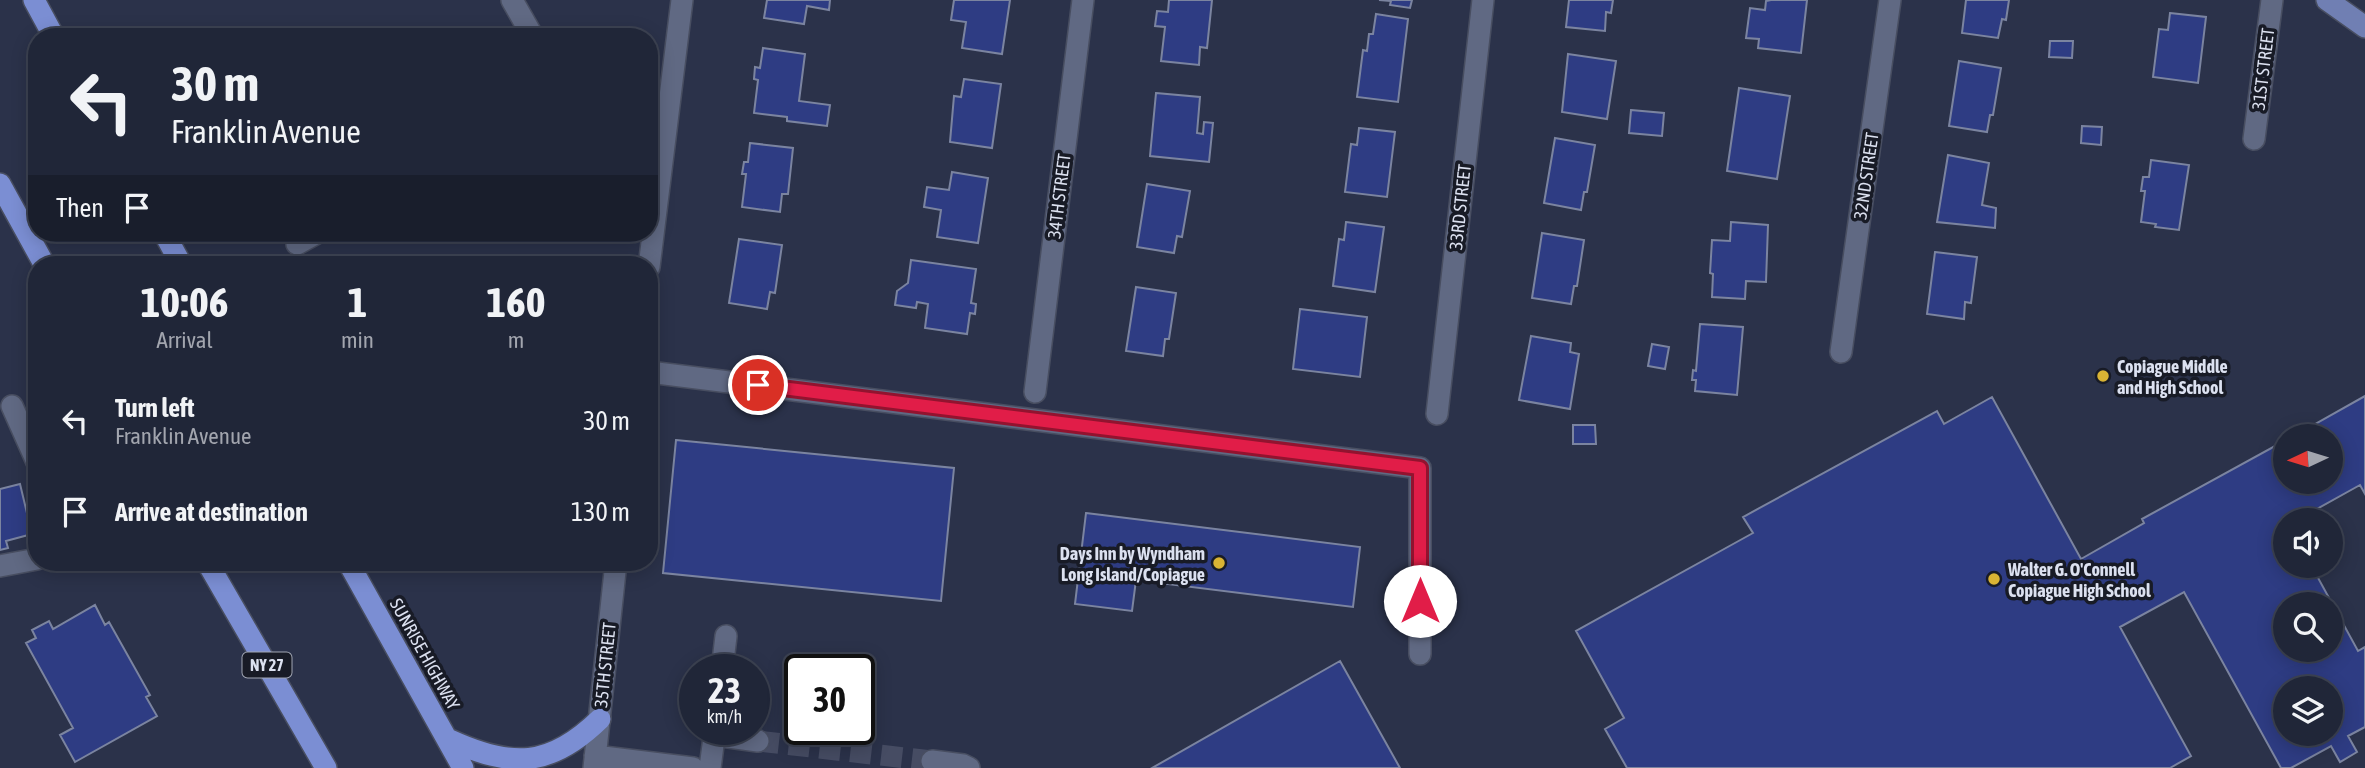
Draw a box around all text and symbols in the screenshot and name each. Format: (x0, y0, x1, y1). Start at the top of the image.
street label: 31ST STREET (2248, 27, 2278, 111)
text: 30 m (171, 55, 259, 111)
icon: left (56, 56, 147, 147)
text: Franklin Avenue (171, 113, 361, 150)
street label: 32ND STREET (1849, 131, 1883, 221)
street label: 34TH STREET (1043, 152, 1075, 240)
street label: 33RD STREET (1445, 163, 1475, 251)
icon: arrive (118, 189, 156, 227)
text: Then (56, 193, 104, 223)
text: 10:06 (140, 278, 229, 326)
text: 1 (348, 278, 367, 326)
text: 160 (486, 278, 546, 326)
text: Arrival (156, 327, 213, 353)
text: min (341, 327, 374, 353)
text: m (508, 327, 524, 353)
pin (728, 355, 788, 415)
place label: Copiague Middle and High School (2117, 356, 2228, 398)
icon: arrive (739, 366, 777, 404)
marker: Copiague Middle and High School (2095, 368, 2111, 384)
text: Turn left (115, 393, 195, 423)
icon: left (56, 402, 94, 440)
text: 30 m (583, 406, 630, 436)
text: Franklin Avenue (115, 423, 251, 449)
north arrow (2273, 424, 2343, 494)
map controls (2273, 424, 2343, 746)
icon: arrive (56, 493, 94, 531)
text: Arrive at destination (115, 497, 308, 527)
text: 130 m (571, 497, 630, 527)
button: sound (2273, 508, 2343, 578)
place label: Days Inn by Wyndham Long Island/Copiague (1060, 543, 1205, 585)
marker: Days Inn by Wyndham Long Island/Copiague (1211, 555, 1227, 571)
place label: Walter G. O'Connell Copiague High School (2007, 559, 2151, 601)
position arrow (1383, 564, 1457, 638)
marker: Walter G. O'Connell Copiague High School (1986, 571, 2002, 587)
button: search (2273, 592, 2343, 662)
street label: SUNRISE HIGHWAY (386, 595, 464, 713)
street label: 35TH STREET (590, 621, 620, 709)
road number: NY 27 (243, 652, 292, 678)
speed limit sign: 30 (784, 654, 875, 745)
text: 23 (708, 670, 741, 710)
button: layers (2273, 676, 2343, 746)
text: km/h (707, 706, 742, 727)

